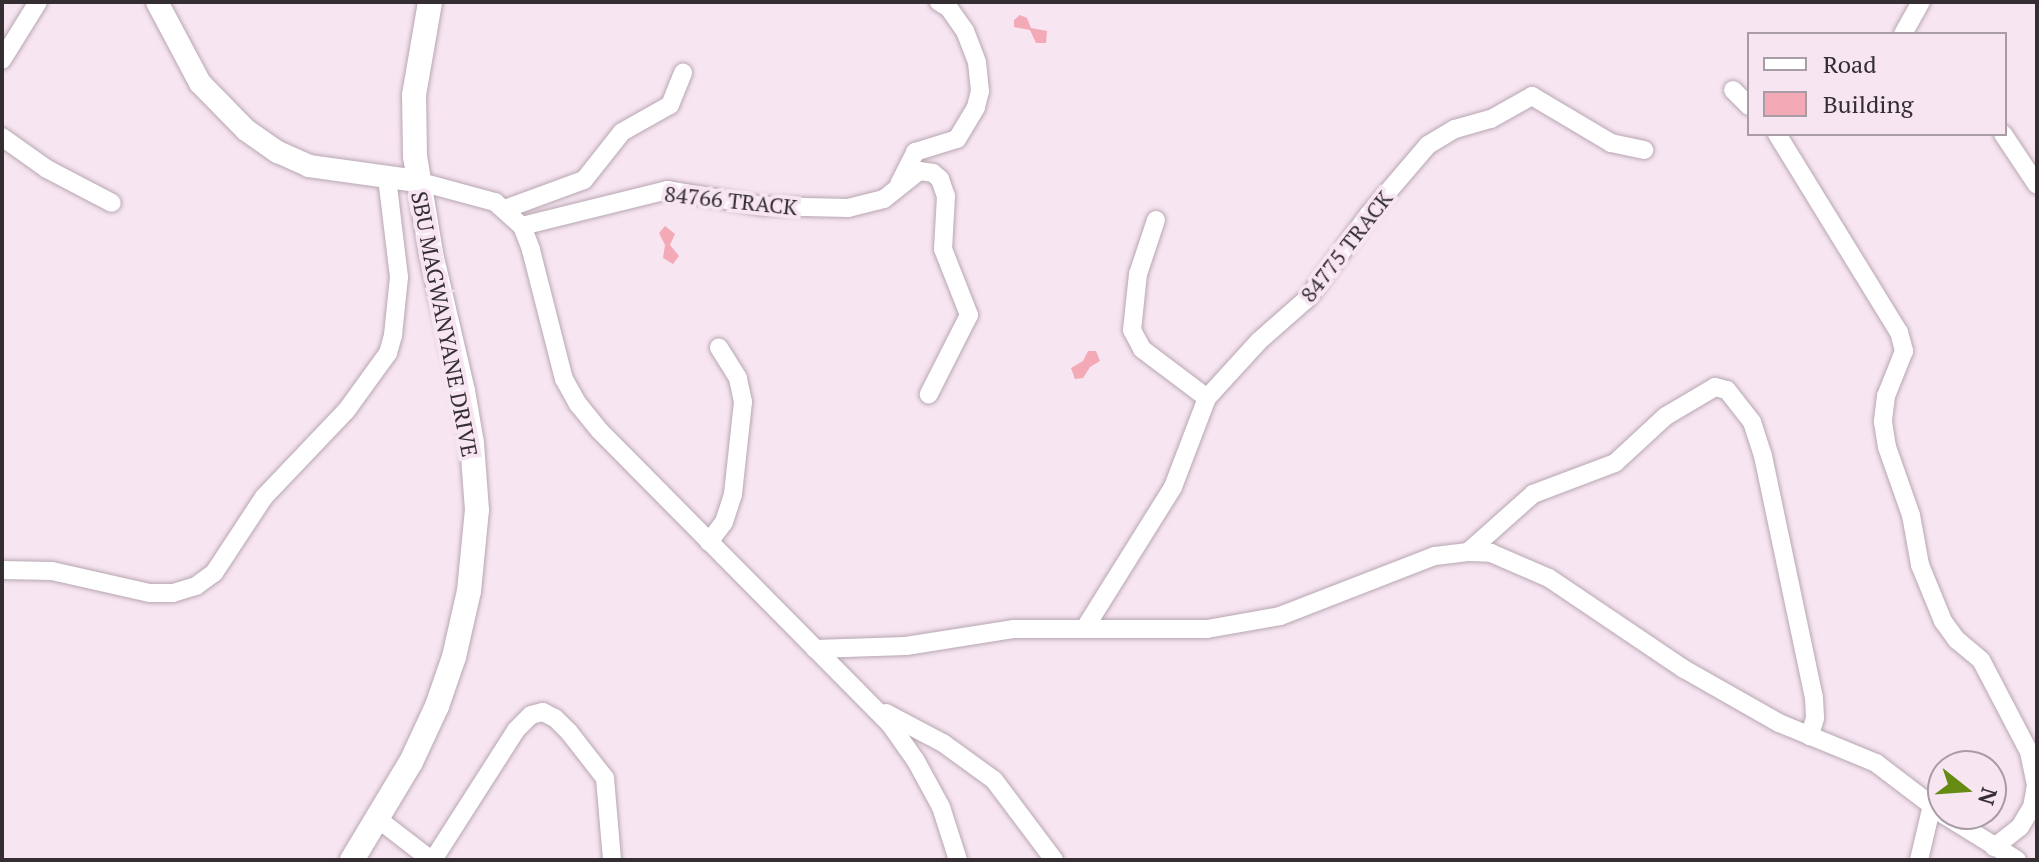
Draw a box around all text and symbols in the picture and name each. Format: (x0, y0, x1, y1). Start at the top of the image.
legend (1747, 32, 2007, 136)
text: Road (1823, 48, 1877, 80)
text: Building (1823, 88, 1913, 120)
street label: 84766 TRACK (663, 180, 799, 220)
street label: 84775 TRACK (1294, 185, 1398, 307)
street label: SBU MAGWANYANE DRIVE (406, 189, 484, 459)
north arrow (1927, 750, 2007, 830)
text: N (1972, 784, 2005, 809)

